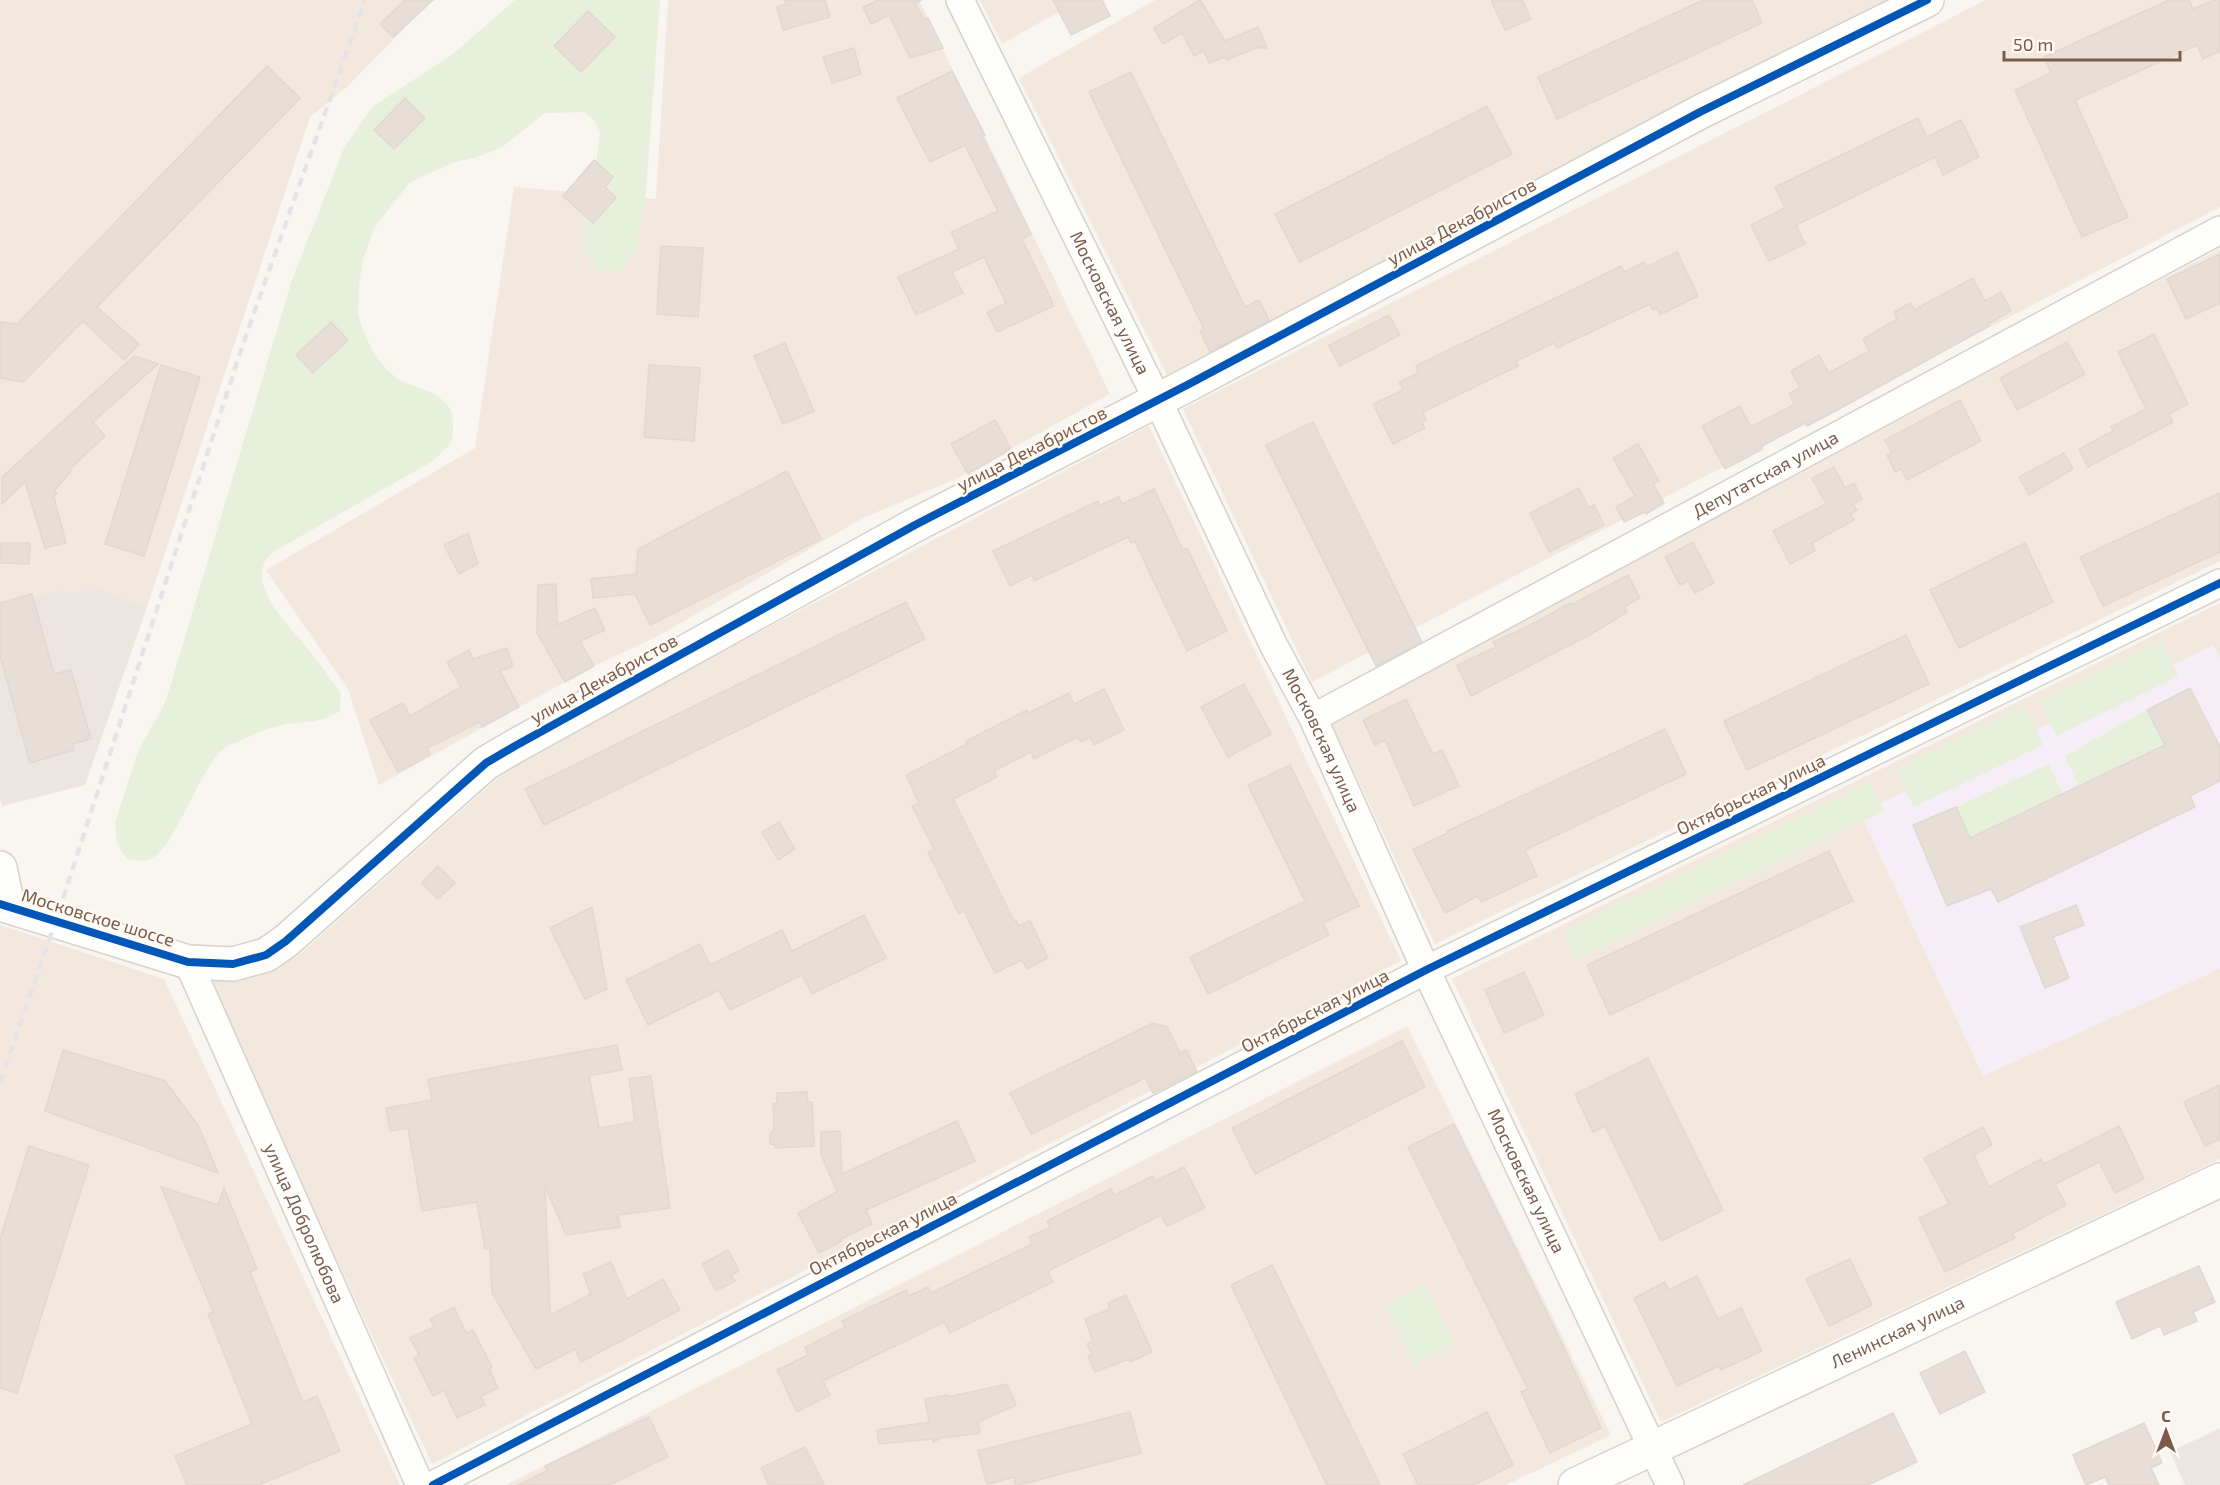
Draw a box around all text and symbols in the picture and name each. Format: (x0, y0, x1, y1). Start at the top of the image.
scale bar (2004, 24, 2180, 62)
text: 50 m (2013, 33, 2053, 55)
street label: улица Декабристов (1383, 173, 1540, 270)
street label: Московская улица (1066, 227, 1155, 378)
street label: улица Декабристов (953, 401, 1110, 495)
street label: Депутатская улица (1689, 425, 1842, 522)
street label: улица Декабристов (526, 628, 681, 728)
street label: Московская улица (1278, 664, 1366, 816)
street label: Октябрьская улица (1673, 749, 1829, 840)
street label: Московское шоссе (19, 883, 178, 951)
street label: Октябрьская улица (1237, 963, 1392, 1057)
street label: Московская улица (1483, 1105, 1571, 1257)
street label: улица Добролюбова (260, 1139, 350, 1307)
street label: Октябрьская улица (805, 1186, 960, 1280)
street label: Ленинская улица (1827, 1290, 1968, 1373)
north arrow (2136, 1401, 2196, 1461)
text: С (2161, 1406, 2171, 1425)

